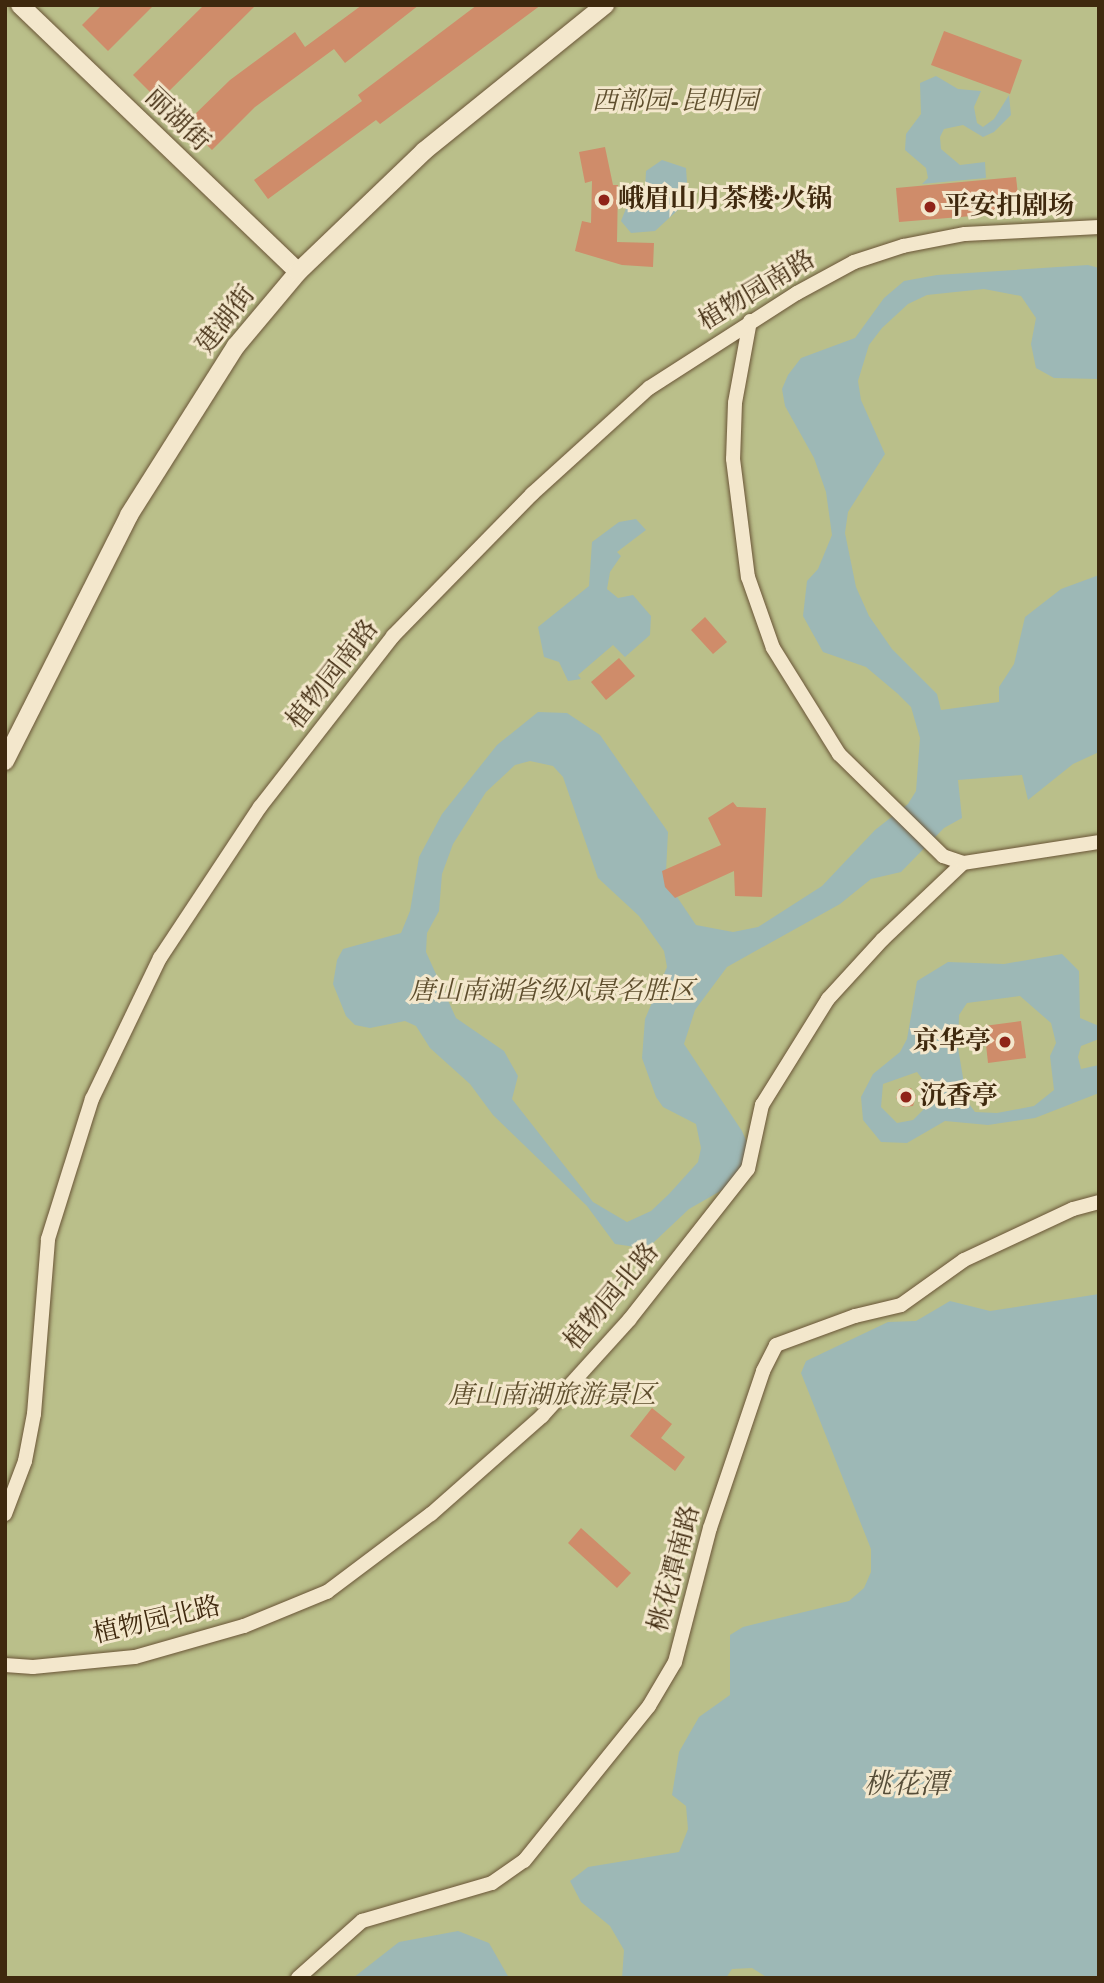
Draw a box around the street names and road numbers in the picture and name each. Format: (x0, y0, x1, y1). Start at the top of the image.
street label: 丽湖街 (138, 82, 216, 158)
street label: 植物园南路 (693, 244, 821, 338)
street label: 建湖街 (190, 280, 262, 360)
street label: 植物园南路 (281, 614, 385, 736)
street label: 植物园北路 (558, 1237, 666, 1357)
street label: 桃花潭南路 (643, 1502, 707, 1636)
street label: 植物园北路 (90, 1591, 224, 1651)

